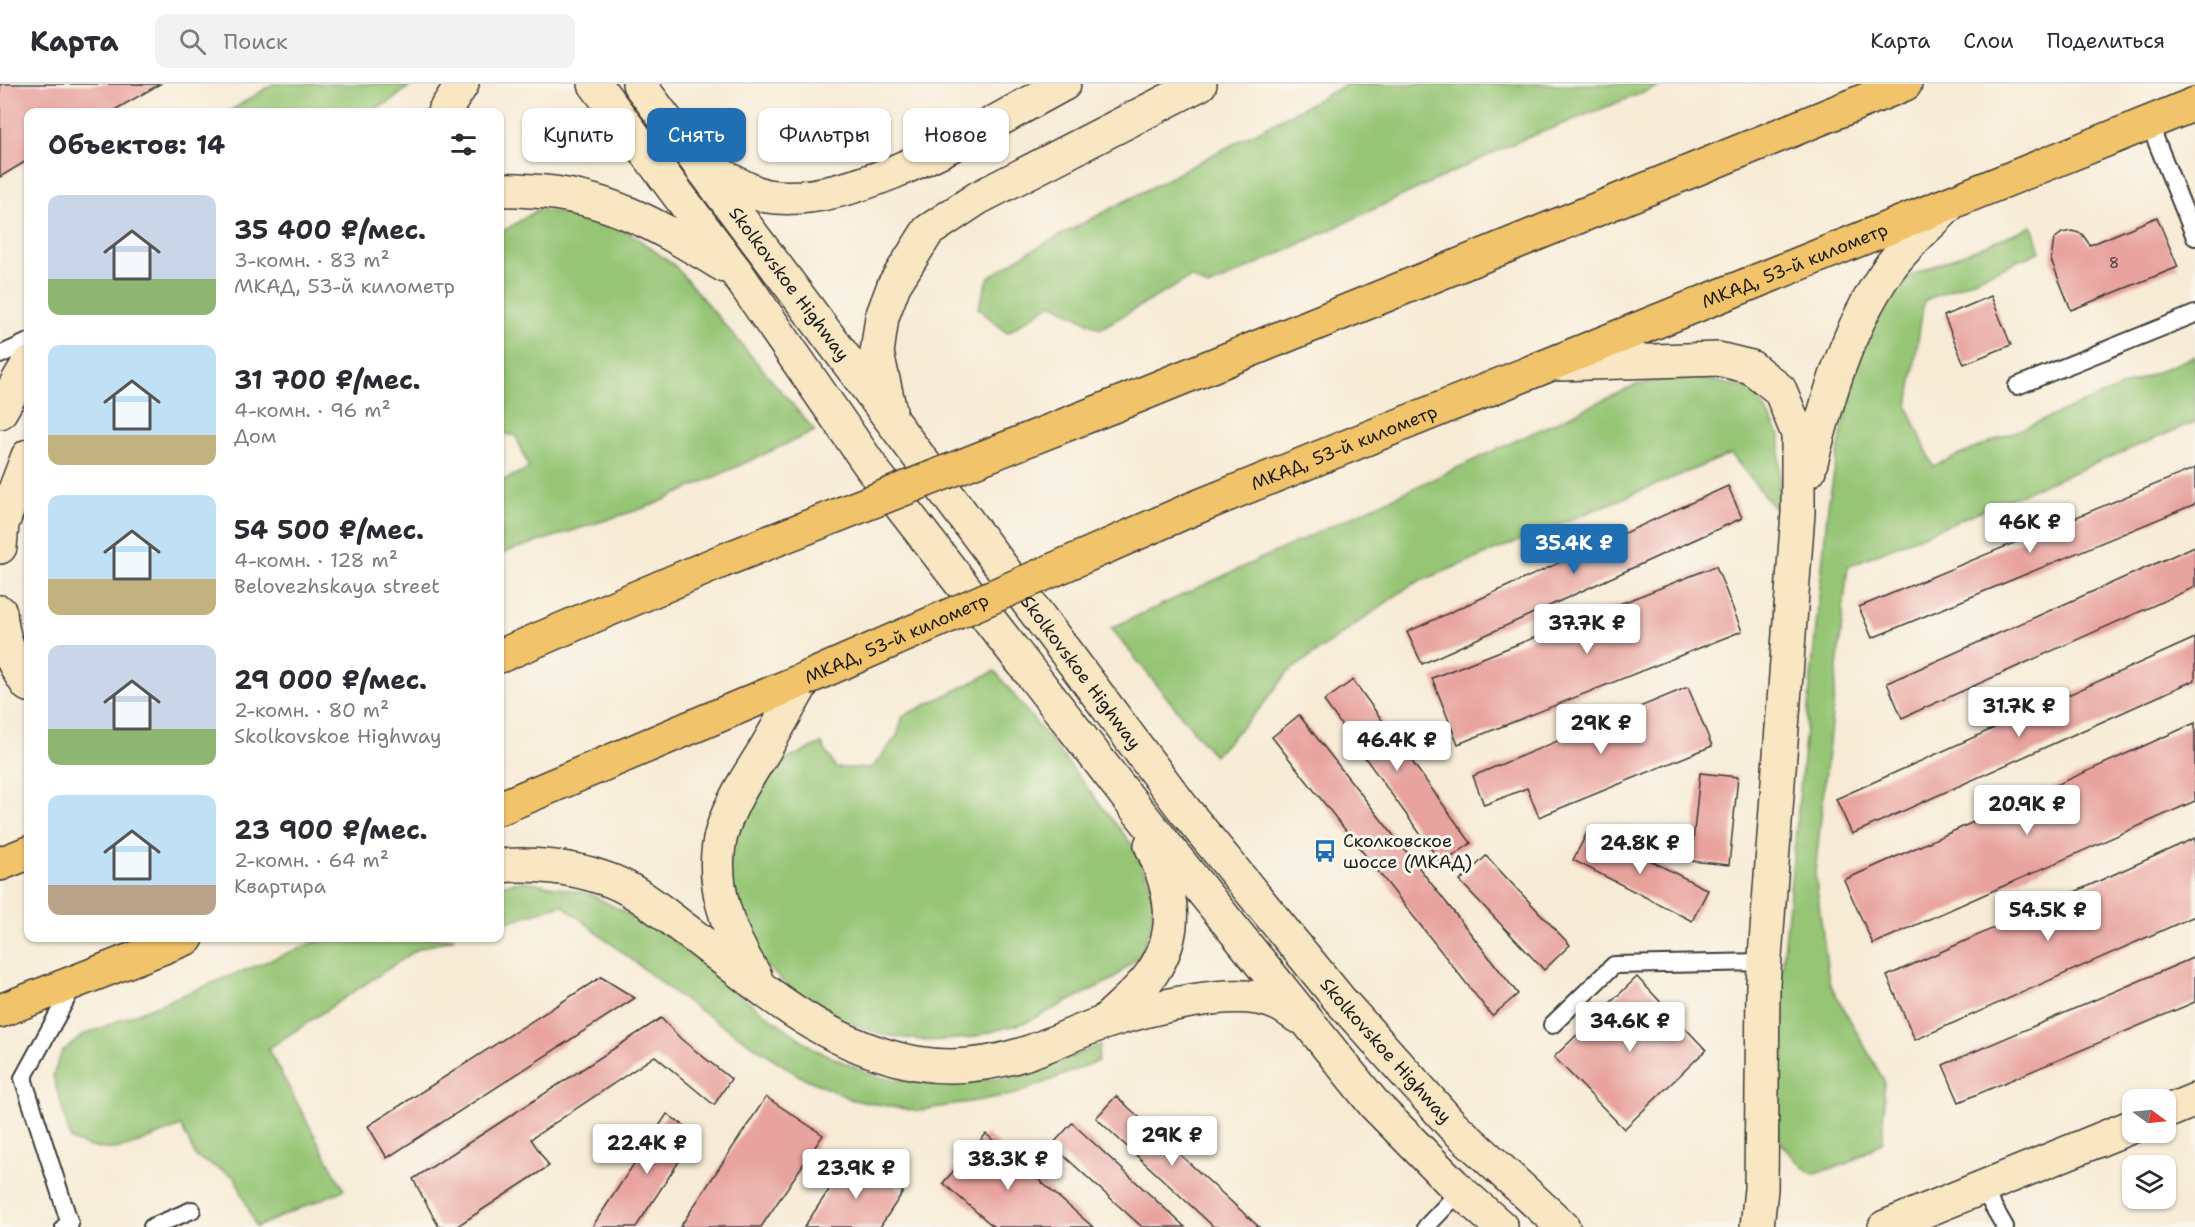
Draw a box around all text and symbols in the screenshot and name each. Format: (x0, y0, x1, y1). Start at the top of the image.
search box (155, 14, 575, 68)
text: Карта (30, 22, 119, 60)
icon: search (176, 25, 209, 58)
text: Поиск (224, 27, 288, 56)
text: Карта (1870, 27, 1930, 55)
text: Слои (1963, 27, 2014, 55)
text: Поделиться (2047, 27, 2165, 55)
chip: Купить (522, 108, 635, 162)
chip: Снять (647, 108, 746, 162)
chip: Фильтры (758, 108, 891, 162)
chip: Новое (903, 108, 1009, 162)
text: Объектов: 14 (48, 127, 225, 162)
icon: filters (447, 128, 480, 161)
street label: Skolkovskoe Highway (723, 202, 855, 366)
text: 35 400 ₽/мес. (234, 212, 426, 247)
street label: МКАД, 53-й километр (1698, 217, 1891, 314)
icon: home (96, 219, 168, 291)
text: 3-комн. · 83 m² (234, 247, 390, 273)
house number: 8 (2109, 253, 2119, 273)
text: МКАД, 53-й километр (234, 273, 455, 299)
text: 31 700 ₽/мес. (234, 362, 420, 397)
icon: home (96, 369, 168, 441)
text: 4-комн. · 96 m² (234, 397, 391, 423)
street label: МКАД, 53-й километр (1247, 399, 1441, 496)
text: Дом (234, 423, 276, 449)
pin: 46K ₽ (1988, 503, 2072, 554)
text: 46K ₽ (1999, 509, 2061, 535)
text: 54 500 ₽/мес. (234, 512, 424, 547)
icon: home (96, 519, 168, 591)
pin: 35.4K ₽ (1519, 524, 1629, 575)
text: 35.4K ₽ (1535, 530, 1613, 556)
text: 4-комн. · 128 m² (234, 547, 398, 573)
text: Belovezhskaya street (234, 573, 440, 599)
street label: МКАД, 53-й километр (801, 588, 992, 690)
street label: Skolkovskoe Highway (1015, 591, 1147, 754)
pin: 37.7K ₽ (1532, 604, 1642, 655)
text: 37.7K ₽ (1548, 610, 1626, 636)
text: 29 000 ₽/мес. (234, 662, 427, 697)
icon: home (96, 669, 168, 741)
pin: 31.7K ₽ (1964, 687, 2074, 738)
text: 31.7K ₽ (1982, 693, 2056, 719)
text: 2-комн. · 80 m² (234, 697, 389, 723)
pin: 29K ₽ (1559, 704, 1643, 755)
text: 29K ₽ (1570, 710, 1632, 736)
pin: 46.4K ₽ (1342, 721, 1452, 772)
text: Skolkovskoe Highway (234, 723, 442, 749)
text: 46.4K ₽ (1357, 727, 1437, 753)
pin: 20.9K ₽ (1972, 785, 2082, 836)
text: 20.9K ₽ (1988, 791, 2066, 817)
text: 23 900 ₽/мес. (234, 812, 428, 847)
icon: home (96, 819, 168, 891)
pin: 24.8K ₽ (1585, 824, 1695, 875)
place label: Сколковское шоссе (МКАД) (1343, 829, 1472, 874)
text: 24.8K ₽ (1600, 830, 1680, 856)
bus stop icon: Сколковское шоссе (МКАД) (1312, 838, 1338, 864)
text: 2-комн. · 64 m² (234, 847, 389, 873)
text: Квартира (234, 873, 326, 899)
pin: 54.5K ₽ (1993, 891, 2103, 942)
text: 54.5K ₽ (2009, 897, 2087, 923)
street label: Skolkovskoe Highway (1315, 973, 1457, 1129)
pin: 34.6K ₽ (1575, 1002, 1685, 1053)
text: 34.6K ₽ (1590, 1008, 1670, 1034)
north arrow (2122, 1089, 2176, 1143)
map controls (2122, 1089, 2176, 1209)
pin: 29K ₽ (1130, 1116, 1214, 1167)
text: 29K ₽ (1141, 1122, 1203, 1148)
pin: 22.4K ₽ (592, 1124, 702, 1175)
text: 22.4K ₽ (607, 1130, 687, 1156)
pin: 38.3K ₽ (953, 1140, 1063, 1191)
text: 38.3K ₽ (967, 1146, 1049, 1172)
pin: 23.9K ₽ (801, 1149, 911, 1200)
text: 23.9K ₽ (817, 1155, 895, 1181)
button: layers (2122, 1155, 2176, 1209)

